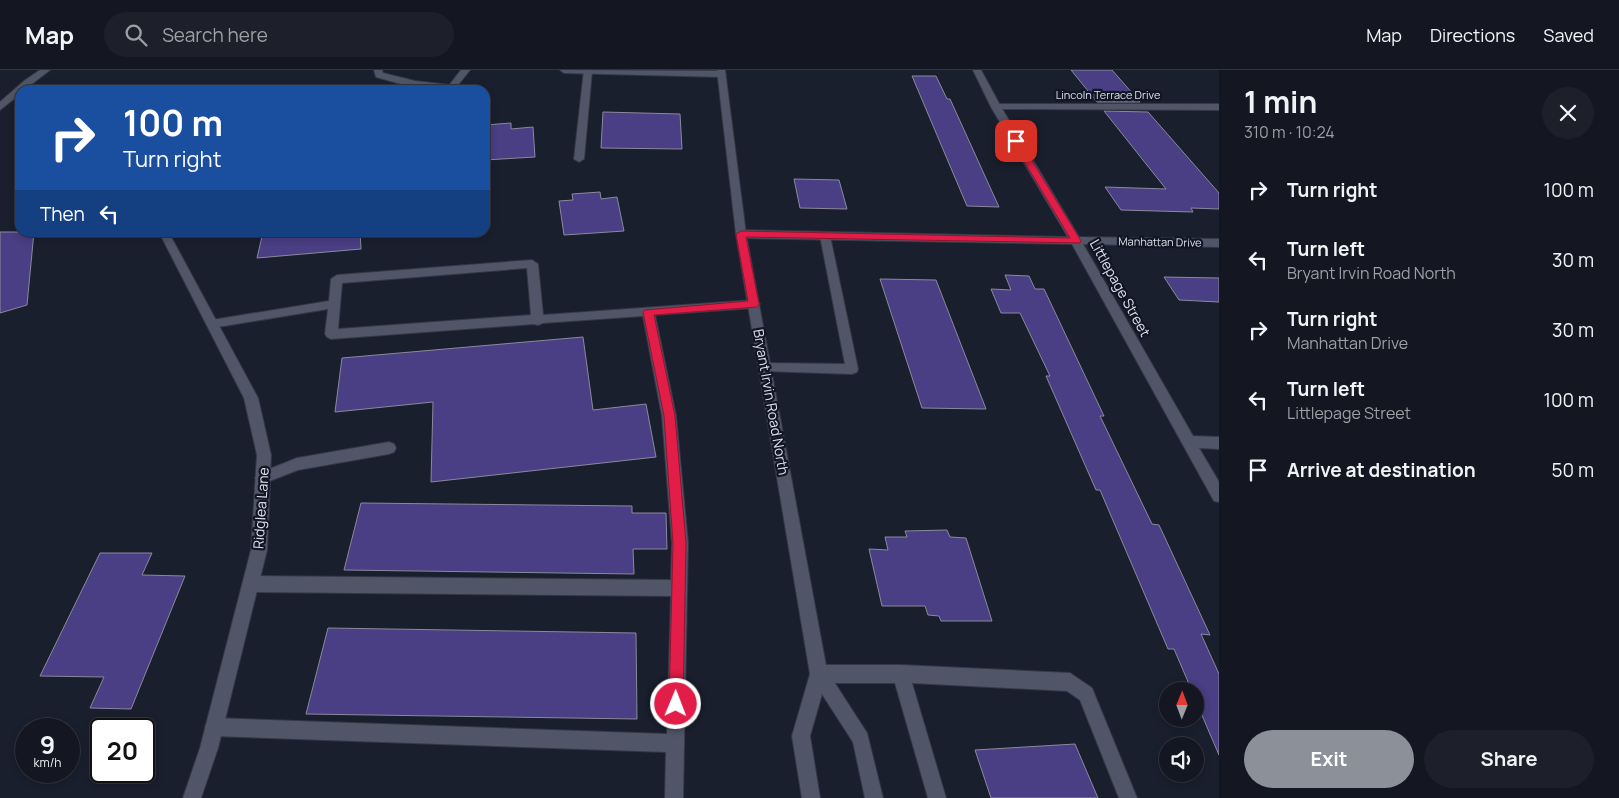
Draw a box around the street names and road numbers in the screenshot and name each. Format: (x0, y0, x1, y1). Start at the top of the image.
street label: Lincoln Terrace Drive (1056, 87, 1161, 102)
street label: Manhattan Drive (1118, 233, 1202, 250)
street label: Littlepage Street (1086, 236, 1155, 340)
street label: Bryant Irvin Road North (749, 327, 794, 476)
street label: Ridglea Lane (248, 466, 273, 550)

